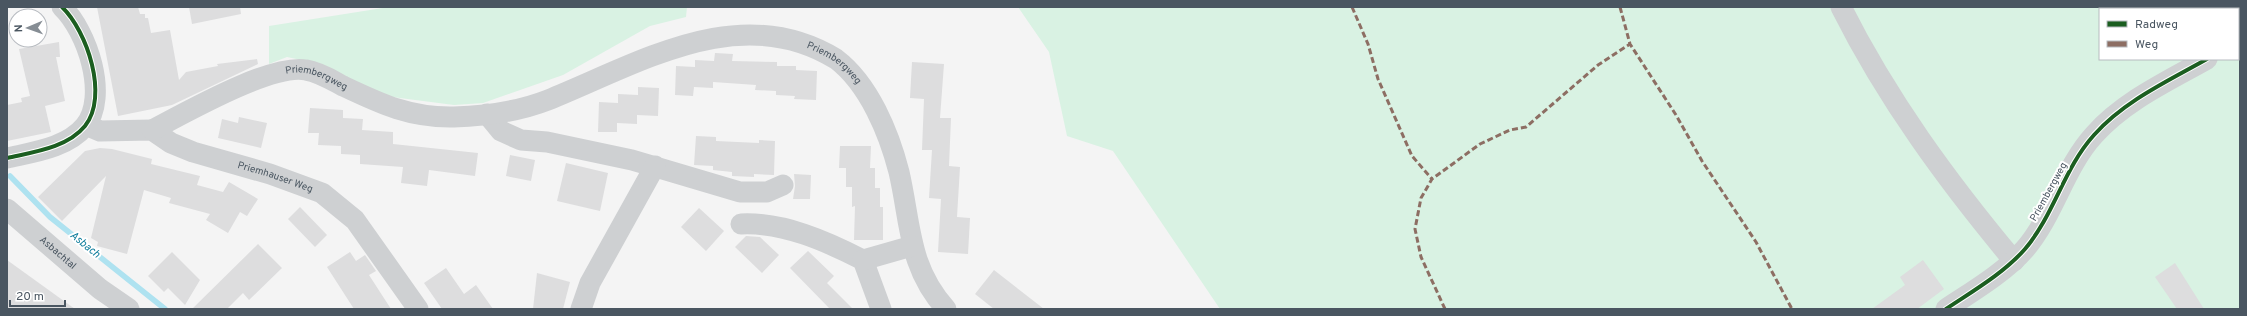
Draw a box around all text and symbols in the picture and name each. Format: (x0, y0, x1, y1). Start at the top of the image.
north arrow (8, 8, 48, 48)
legend (2099, 8, 2239, 60)
text: Radweg (2135, 17, 2178, 33)
text: N (12, 24, 26, 33)
text: Weg (2135, 37, 2158, 53)
street label: Priembergweg (805, 39, 864, 87)
street label: Priembergweg (284, 63, 350, 94)
street label: Priemhauser Weg (236, 159, 315, 196)
street label: Priembergweg (2027, 160, 2071, 224)
water label: Asbach (67, 229, 103, 261)
street label: Asbachtal (37, 233, 79, 272)
scale bar (10, 282, 65, 308)
text: 20 m (16, 289, 44, 305)

